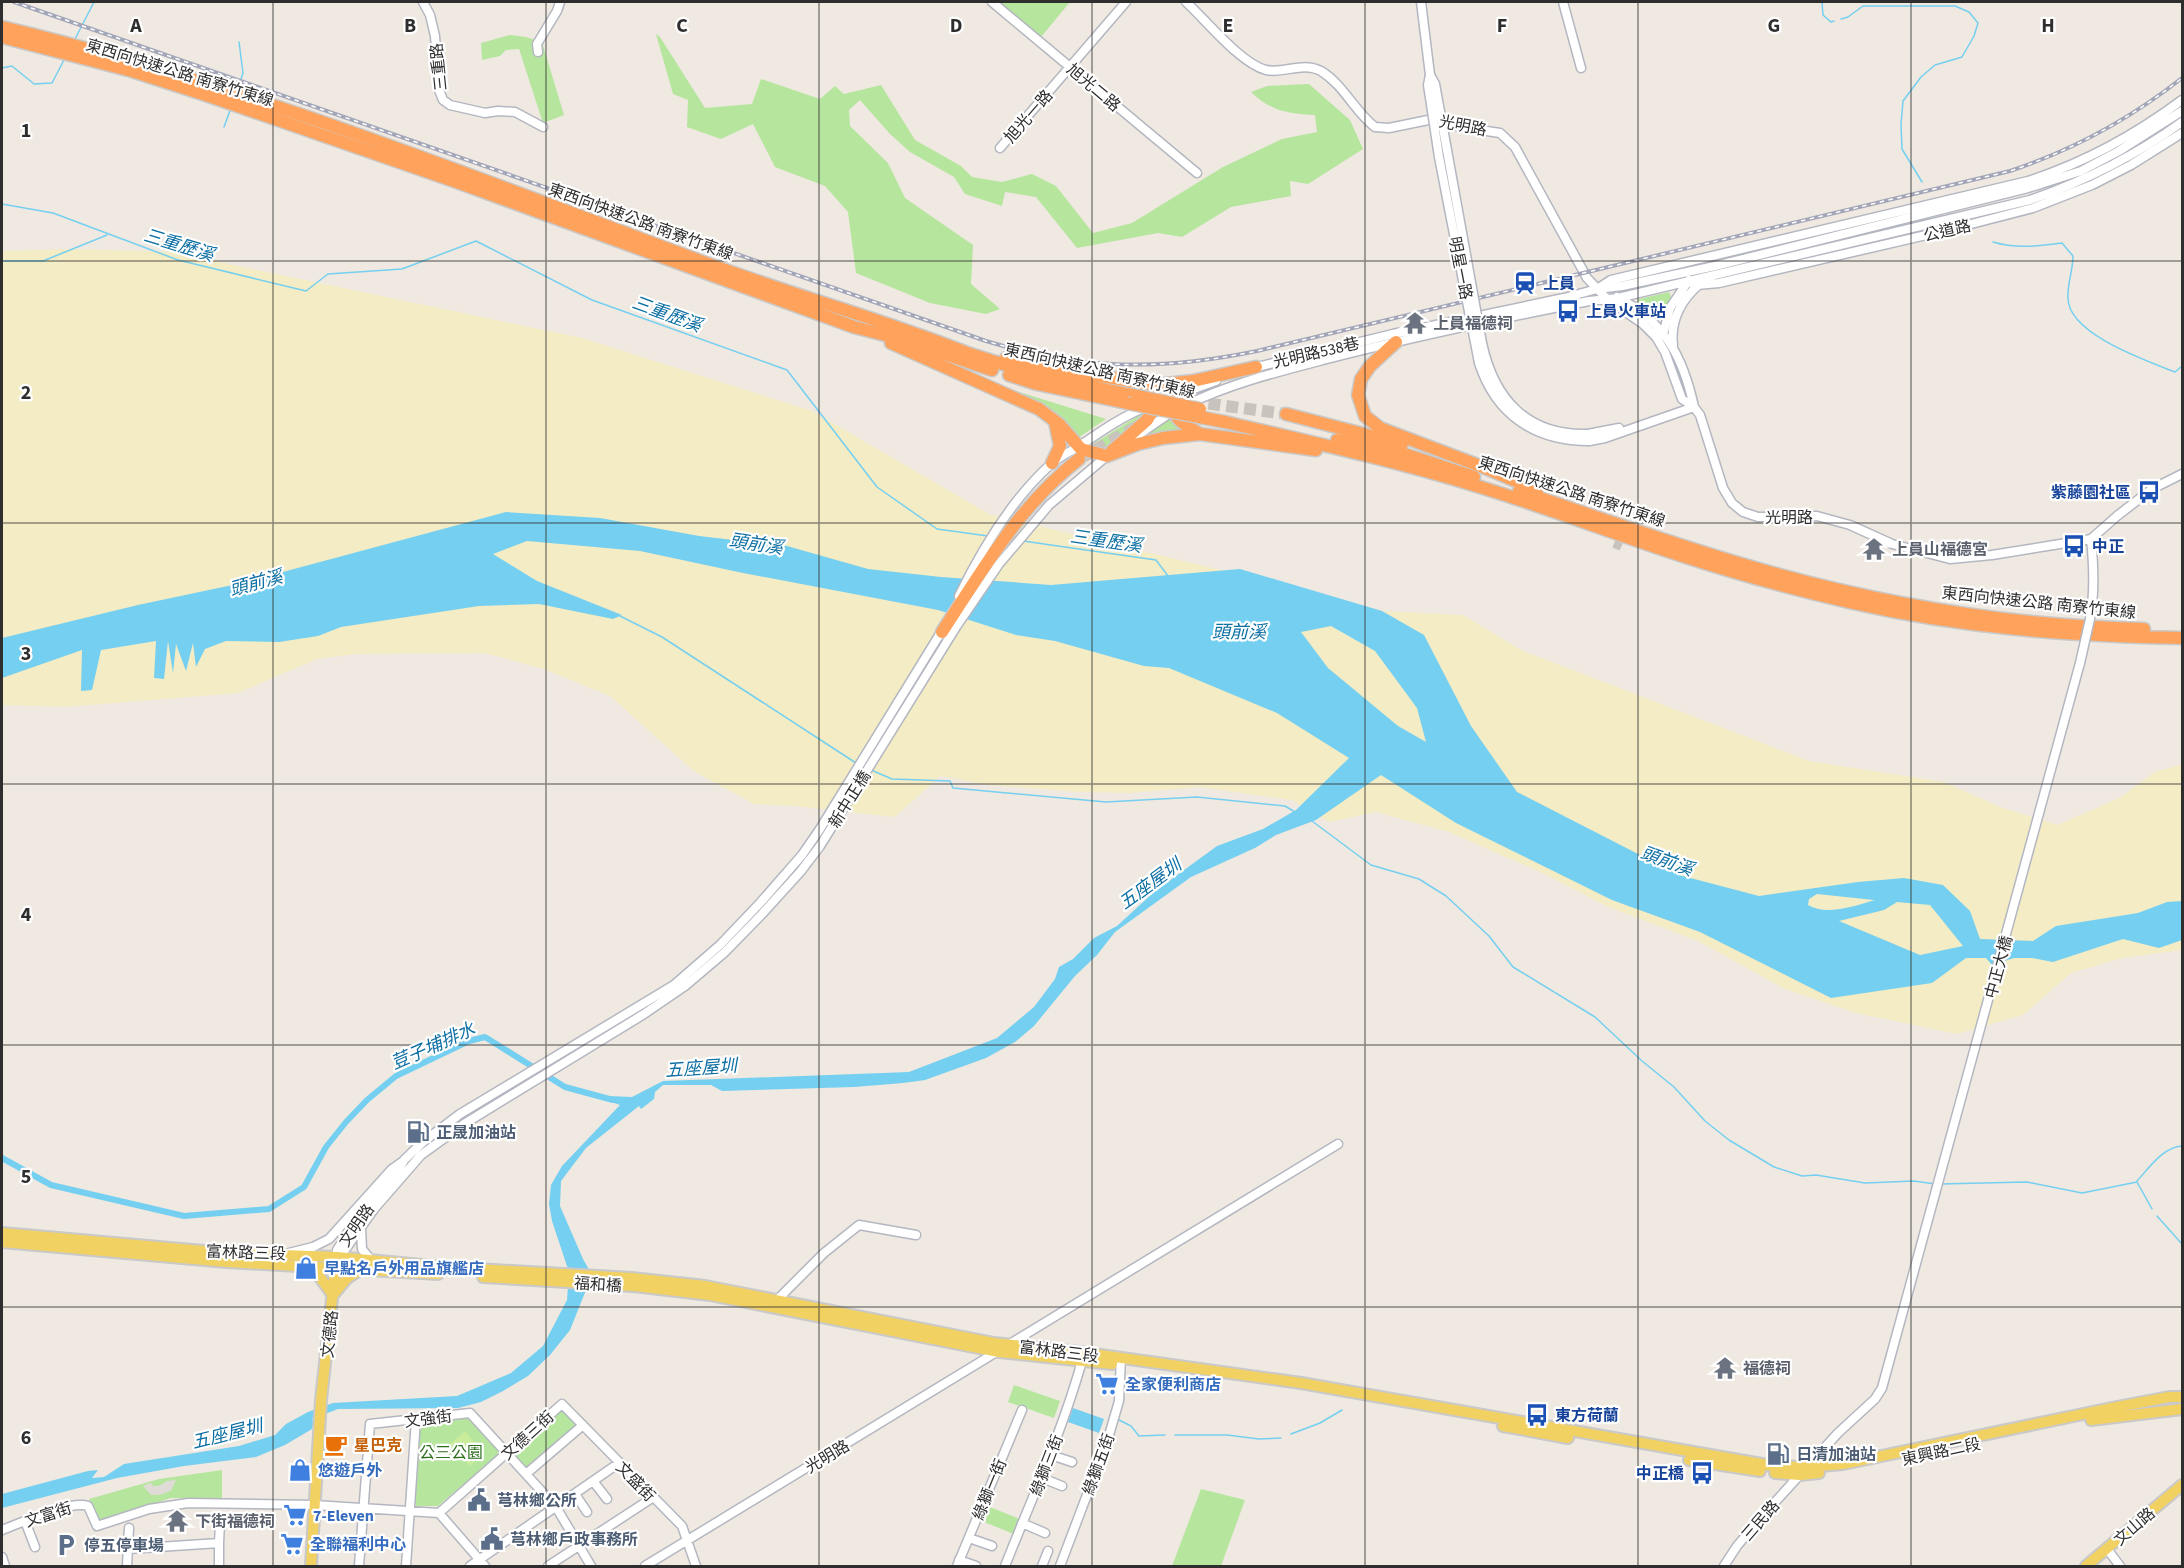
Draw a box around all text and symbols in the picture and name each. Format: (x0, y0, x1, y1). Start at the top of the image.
text: A (129, 12, 142, 40)
text: B (404, 12, 416, 40)
text: C (676, 12, 688, 40)
text: D (950, 12, 962, 40)
text: E (1223, 12, 1233, 40)
text: F (1497, 12, 1507, 40)
text: G (1768, 12, 1780, 40)
text: H (2041, 12, 2055, 40)
street label: 東西向快速公路 南寮竹東線 (83, 34, 276, 112)
street label: 三重路 (426, 42, 452, 92)
street label: 旭光二路 (1062, 59, 1125, 117)
street label: 旭光一路 (999, 85, 1058, 148)
street label: 光明路 (1437, 111, 1488, 141)
text: 1 (21, 117, 31, 145)
street label: 東西向快速公路 南寮竹東線 (545, 178, 736, 266)
street label: 公道路 (1921, 215, 1973, 247)
water label: 三重歷溪 (141, 223, 220, 269)
street label: 明星一路 (1443, 235, 1477, 302)
station icon: 上員 (1512, 270, 1538, 296)
place label: 上員 (1543, 273, 1575, 295)
water label: 三重歷溪 (629, 290, 708, 340)
bus stop icon: 上員火車站 (1555, 298, 1581, 324)
place label: 上員火車站 (1586, 301, 1666, 323)
temple icon: 上員福德祠 (1402, 310, 1428, 336)
place label: 上員福德祠 (1433, 313, 1513, 335)
street label: 光明路538巷 (1271, 332, 1362, 374)
street label: 東西向快速公路 南寮竹東線 (1002, 338, 1197, 404)
text: 2 (21, 379, 31, 407)
street label: 東西向快速公路 南寮竹東線 (1475, 451, 1668, 533)
bus stop icon: 紫藤園社區 (2136, 479, 2162, 505)
place label: 紫藤園社區 (2051, 482, 2131, 504)
street label: 光明路 (1765, 507, 1813, 529)
water label: 三重歷溪 (1069, 524, 1146, 559)
water label: 頭前溪 (727, 528, 788, 562)
bus stop icon: 中正 (2061, 533, 2087, 559)
temple icon: 上員山福德宮 (1861, 536, 1887, 562)
place label: 中正 (2092, 536, 2124, 558)
place label: 上員山福德宮 (1892, 539, 1988, 561)
water label: 頭前溪 (227, 564, 288, 603)
street label: 東西向快速公路 南寮竹東線 (1941, 582, 2137, 624)
water label: 頭前溪 (1212, 620, 1269, 645)
text: 3 (21, 640, 31, 668)
street label: 新中正橋 (824, 767, 876, 833)
water label: 頭前溪 (1637, 840, 1699, 883)
water label: 五座屋圳 (1114, 851, 1189, 916)
text: 4 (21, 901, 32, 929)
street label: 中正大橋 (1980, 933, 2018, 1001)
water label: 荳子埔排水 (387, 1016, 480, 1076)
water label: 五座屋圳 (664, 1053, 741, 1083)
fuel station icon: 正晟加油站 (405, 1119, 431, 1145)
place label: 正晟加油站 (436, 1122, 516, 1144)
text: 5 (21, 1163, 31, 1191)
street label: 文明路 (334, 1200, 380, 1252)
street label: 富林路三段 (206, 1241, 286, 1265)
shop icon: 早點名戶外用品旗艦店 (293, 1255, 319, 1281)
place label: 早點名戶外用品旗艦店 (324, 1258, 484, 1280)
street label: 福和橋 (573, 1272, 623, 1298)
street label: 文德路 (317, 1309, 343, 1359)
street label: 富林路三段 (1018, 1336, 1100, 1368)
temple icon: 福德祠 (1712, 1355, 1738, 1381)
place label: 福德祠 (1743, 1358, 1791, 1380)
supermarket icon: 全家便利商店 (1094, 1371, 1120, 1397)
place label: 全家便利商店 (1125, 1374, 1221, 1396)
bus stop icon: 東方荷蘭 (1524, 1402, 1550, 1428)
street label: 文強街 (403, 1405, 453, 1433)
place label: 東方荷蘭 (1555, 1405, 1619, 1427)
street label: 文德三街 (497, 1406, 559, 1465)
water label: 五座屋圳 (189, 1413, 268, 1455)
text: 6 (21, 1424, 31, 1452)
street label: 綠獅五街 (1078, 1431, 1120, 1498)
cafe icon: 星巴克 (323, 1432, 349, 1458)
street label: 綠獅三街 (1025, 1432, 1069, 1499)
street label: 東興路二段 (1900, 1433, 1983, 1471)
place label: 星巴克 (354, 1435, 402, 1457)
street label: 光明路 (801, 1435, 854, 1479)
fuel station icon: 日清加油站 (1765, 1441, 1791, 1467)
park label: 公三公園 (419, 1442, 483, 1464)
place label: 日清加油站 (1796, 1444, 1876, 1466)
street label: 綠獅一街 (968, 1456, 1012, 1523)
shop icon: 悠遊戶外 (287, 1457, 313, 1483)
street label: 文盛街 (611, 1457, 660, 1507)
place label: 悠遊戶外 (318, 1460, 383, 1482)
bus stop icon: 中正橋 (1689, 1460, 1715, 1486)
place label: 中正橋 (1636, 1463, 1684, 1485)
public building icon: 芎林鄉公所 (466, 1487, 492, 1513)
place label: 芎林鄉公所 (497, 1490, 577, 1512)
street label: 三民路 (1737, 1495, 1785, 1546)
street label: 文富街 (22, 1497, 75, 1533)
supermarket icon: 7-Eleven (282, 1502, 308, 1528)
street label: 文山路 (2109, 1503, 2160, 1551)
place label: 7-Eleven (313, 1505, 374, 1527)
temple icon: 下街福德祠 (164, 1508, 190, 1534)
place label: 下街福德祠 (195, 1511, 275, 1533)
public building icon: 芎林鄉戶政事務所 (479, 1526, 505, 1552)
place label: 芎林鄉戶政事務所 (510, 1529, 638, 1551)
supermarket icon: 全聯福利中心 (279, 1531, 305, 1557)
parking icon: 停五停車場 (53, 1532, 79, 1558)
place label: 全聯福利中心 (310, 1534, 406, 1556)
place label: 停五停車場 (84, 1535, 164, 1557)

